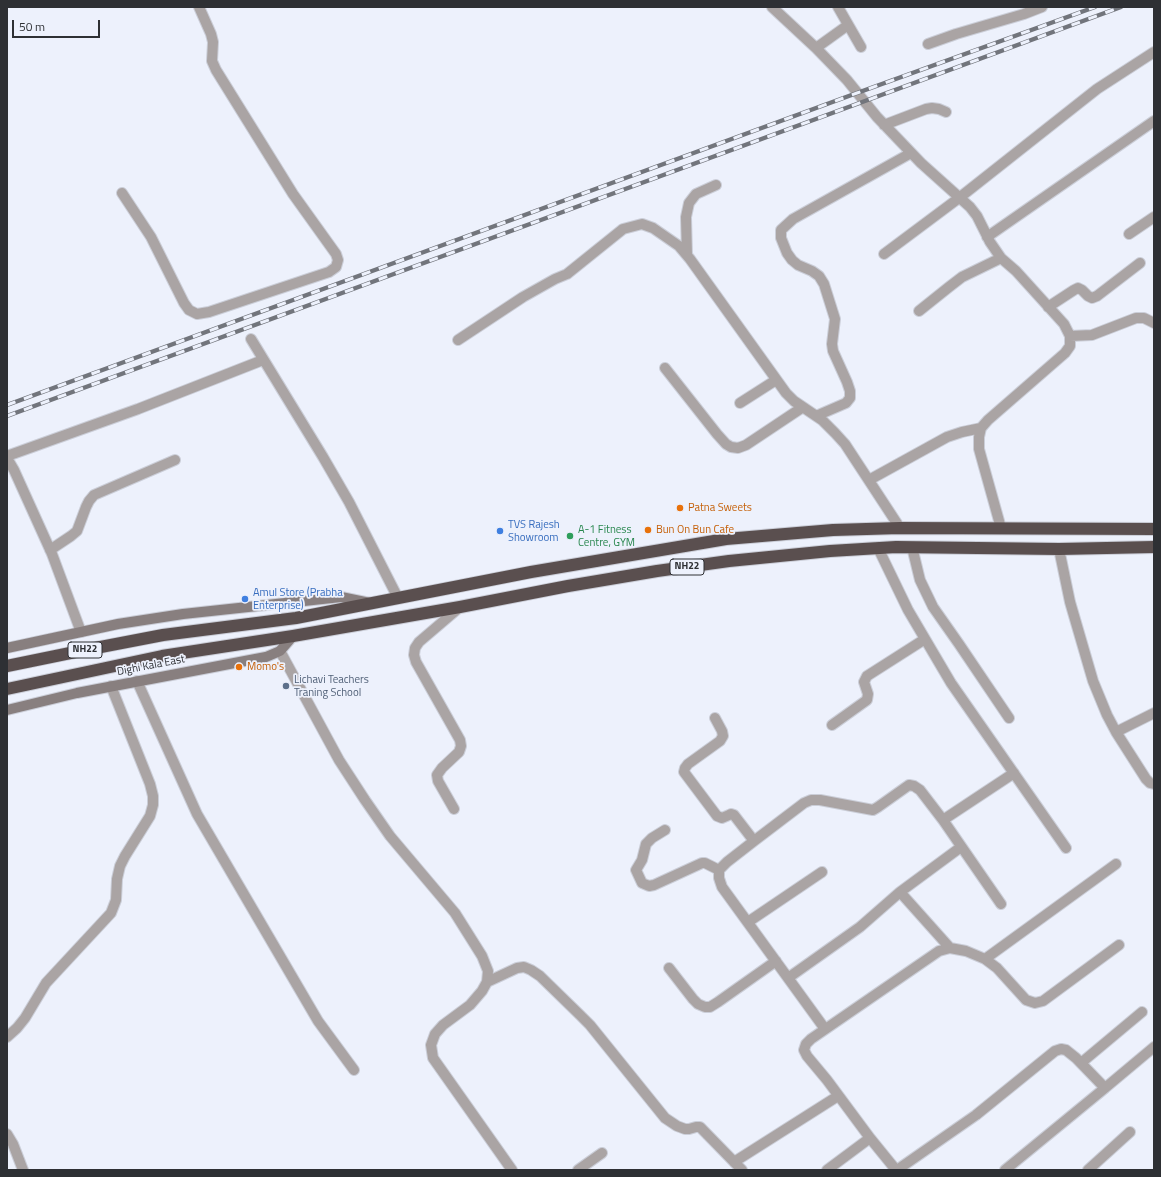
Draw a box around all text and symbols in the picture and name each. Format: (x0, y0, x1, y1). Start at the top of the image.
scale bar (14, 12, 102, 38)
text: 50 m (19, 17, 45, 36)
place label: Patna Sweets (688, 501, 752, 515)
marker: Patna Sweets (675, 503, 685, 513)
place label: TVS Rajesh Showroom (508, 518, 560, 544)
place label: A-1 Fitness Centre, GYM (578, 523, 635, 549)
place label: Bun On Bun Cafe (656, 523, 734, 537)
marker: Bun On Bun Cafe (643, 525, 653, 535)
marker: TVS Rajesh Showroom (495, 526, 505, 536)
marker: A-1 Fitness Centre, GYM (565, 531, 575, 541)
road number: NH22 (670, 559, 704, 575)
place label: Amul Store (Prabha Enterprise) (253, 586, 343, 612)
marker: Amul Store (Prabha Enterprise) (240, 594, 250, 604)
road number: NH22 (68, 642, 102, 658)
street label: Dighi Kala East (116, 653, 186, 679)
place label: Momo's (247, 660, 284, 674)
marker: Momo's (234, 662, 244, 672)
place label: Lichavi Teachers Traning School (294, 673, 369, 699)
marker: Lichavi Teachers Traning School (281, 681, 291, 691)

